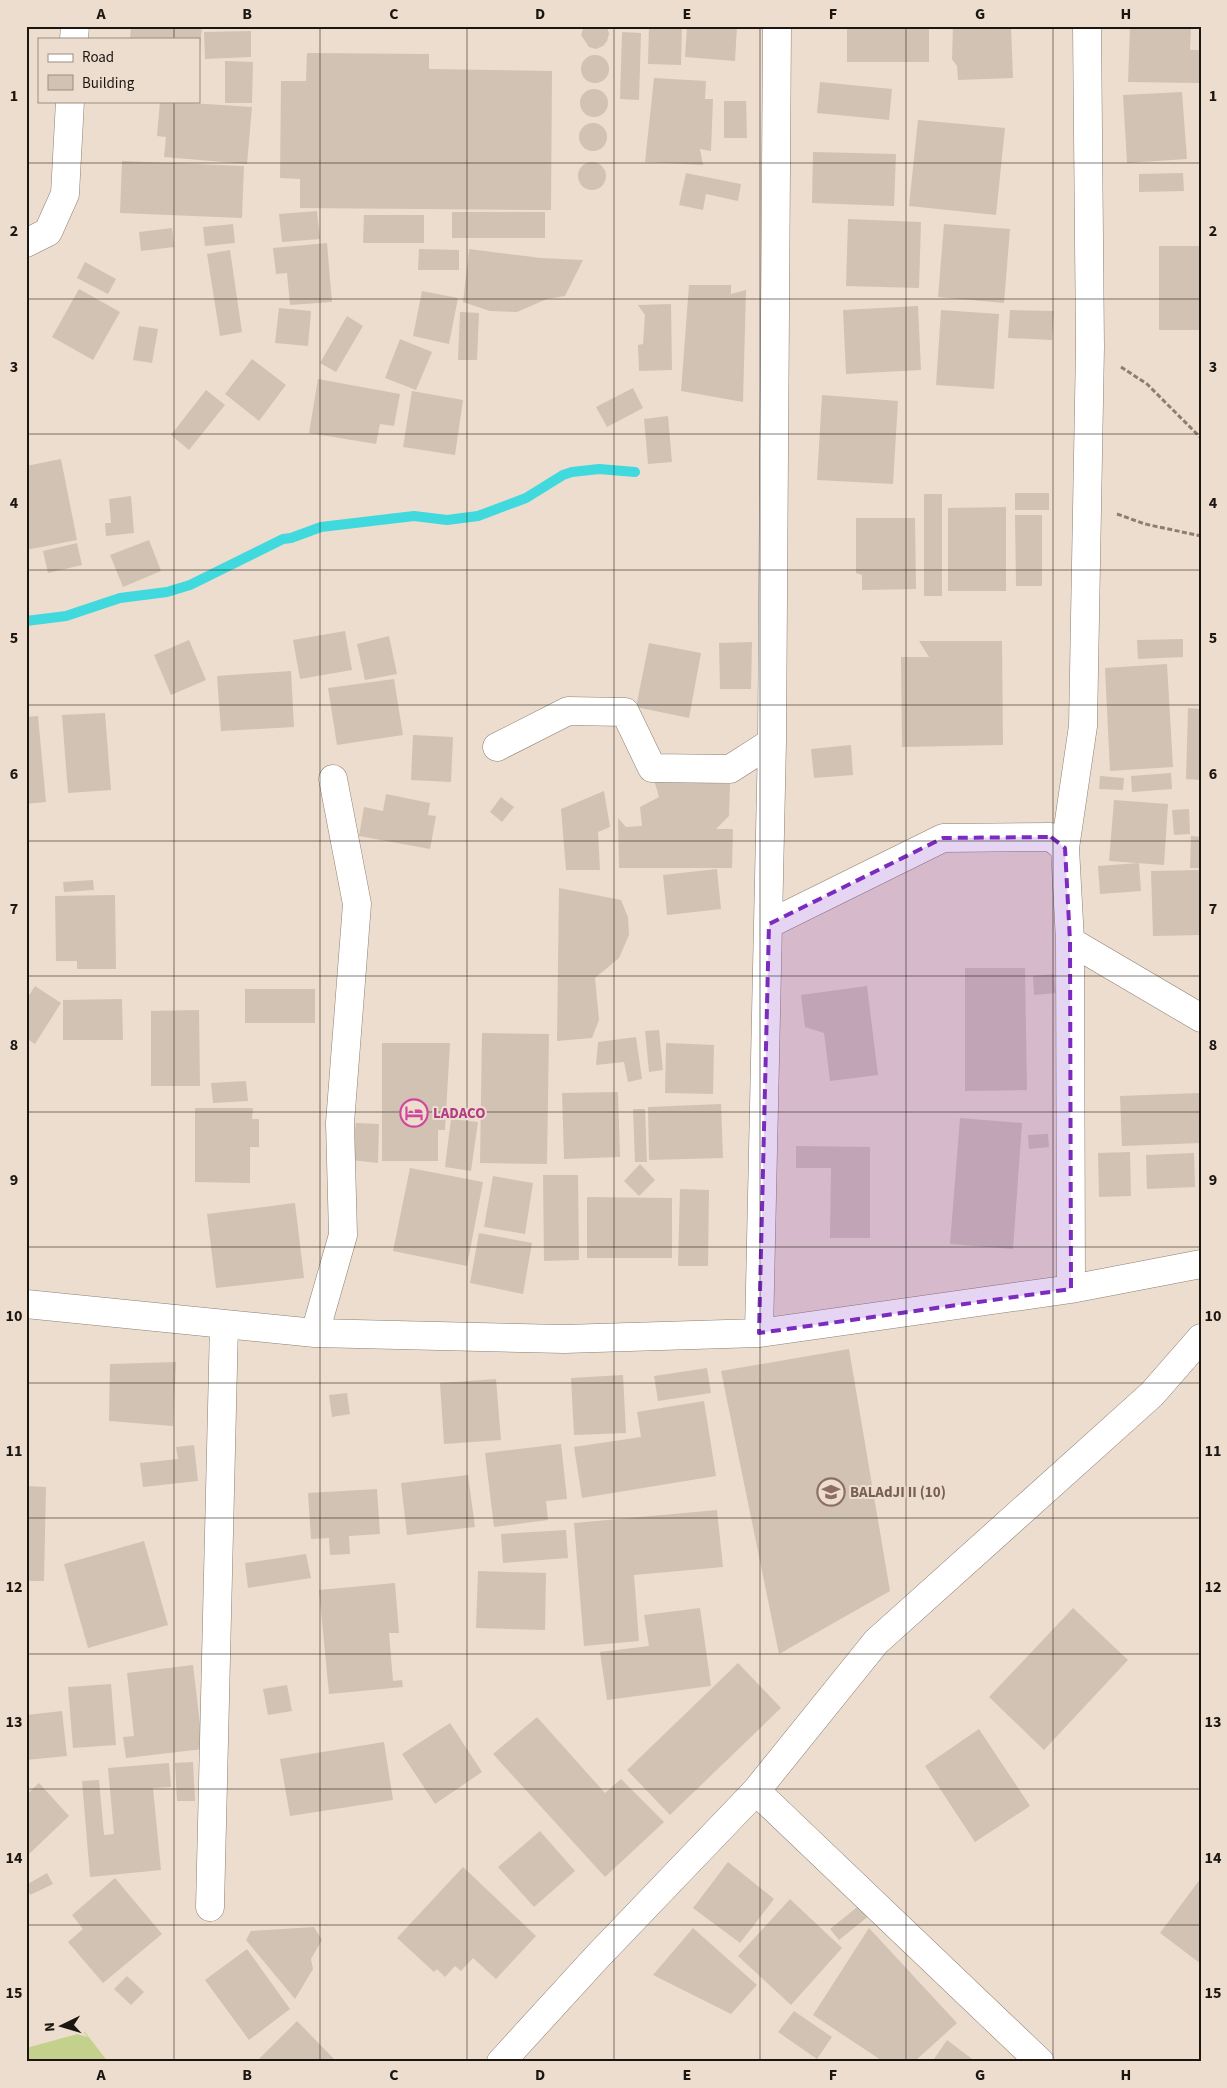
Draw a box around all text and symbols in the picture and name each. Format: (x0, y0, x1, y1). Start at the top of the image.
text: A (95, 3, 106, 25)
text: B (242, 3, 252, 25)
text: C (389, 3, 399, 25)
text: D (535, 3, 545, 25)
text: E (683, 3, 691, 25)
text: F (829, 3, 837, 25)
text: G (975, 3, 985, 25)
text: H (1121, 3, 1131, 25)
legend (38, 38, 200, 102)
text: Road (82, 47, 114, 68)
text: Building (82, 73, 135, 94)
text: 1 (10, 85, 18, 107)
text: 1 (1209, 85, 1217, 107)
text: 2 (10, 220, 18, 242)
text: 2 (1209, 220, 1217, 242)
text: 3 (10, 356, 18, 378)
text: 3 (1209, 356, 1217, 378)
text: 4 (10, 492, 19, 514)
text: 4 (1209, 492, 1218, 514)
text: 5 (10, 627, 18, 649)
text: 5 (1209, 627, 1217, 649)
text: 6 (10, 763, 18, 785)
text: 6 (1209, 763, 1217, 785)
text: 7 (10, 898, 18, 920)
text: 7 (1209, 898, 1217, 920)
text: 8 (10, 1034, 18, 1056)
text: 8 (1209, 1034, 1217, 1056)
hotel icon: LADACO (399, 1098, 429, 1128)
place label: LADACO (433, 1103, 486, 1124)
text: 9 (10, 1169, 18, 1191)
text: 9 (1209, 1169, 1217, 1191)
text: 10 (6, 1305, 22, 1327)
text: 10 (1205, 1305, 1221, 1327)
text: 11 (6, 1440, 22, 1462)
text: 11 (1205, 1440, 1221, 1462)
school or university icon: BALAdJI II (10) (816, 1477, 846, 1507)
place label: BALAdJI II (10) (850, 1482, 946, 1503)
text: 12 (6, 1576, 22, 1598)
text: 12 (1205, 1576, 1221, 1598)
text: 13 (6, 1711, 22, 1733)
text: 13 (1205, 1711, 1221, 1733)
text: 14 (6, 1847, 23, 1869)
text: 14 (1205, 1847, 1222, 1869)
text: 15 (6, 1982, 22, 2004)
text: 15 (1205, 1982, 1221, 2004)
north arrow (38, 2000, 88, 2050)
text: N (40, 2022, 60, 2033)
text: A (95, 2064, 106, 2086)
text: B (242, 2064, 252, 2086)
text: C (389, 2064, 399, 2086)
text: D (535, 2064, 545, 2086)
text: E (683, 2064, 691, 2086)
text: F (829, 2064, 837, 2086)
text: G (975, 2064, 985, 2086)
text: H (1121, 2064, 1131, 2086)

